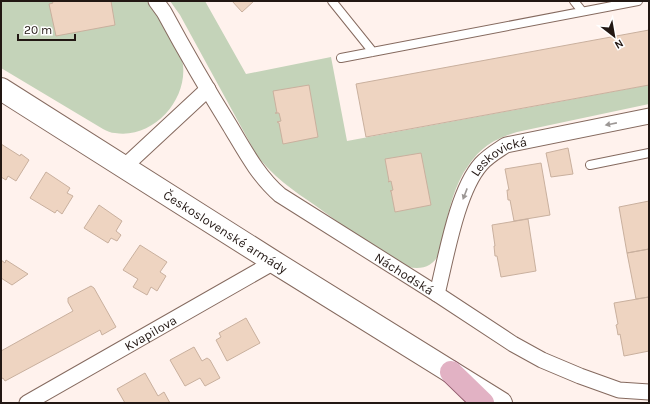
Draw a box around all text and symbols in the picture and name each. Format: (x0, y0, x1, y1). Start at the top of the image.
scale bar (18, 16, 75, 42)
north arrow (594, 16, 634, 56)
text: 20 m (24, 23, 52, 37)
text: N (612, 37, 626, 52)
one-way arrow (605, 121, 617, 127)
street label: Leskovická (467, 133, 528, 179)
street label: Československé armády (161, 186, 290, 276)
one-way arrow (462, 188, 468, 200)
street label: Náchodská (372, 249, 437, 298)
street label: Kvapilova (122, 312, 179, 353)

